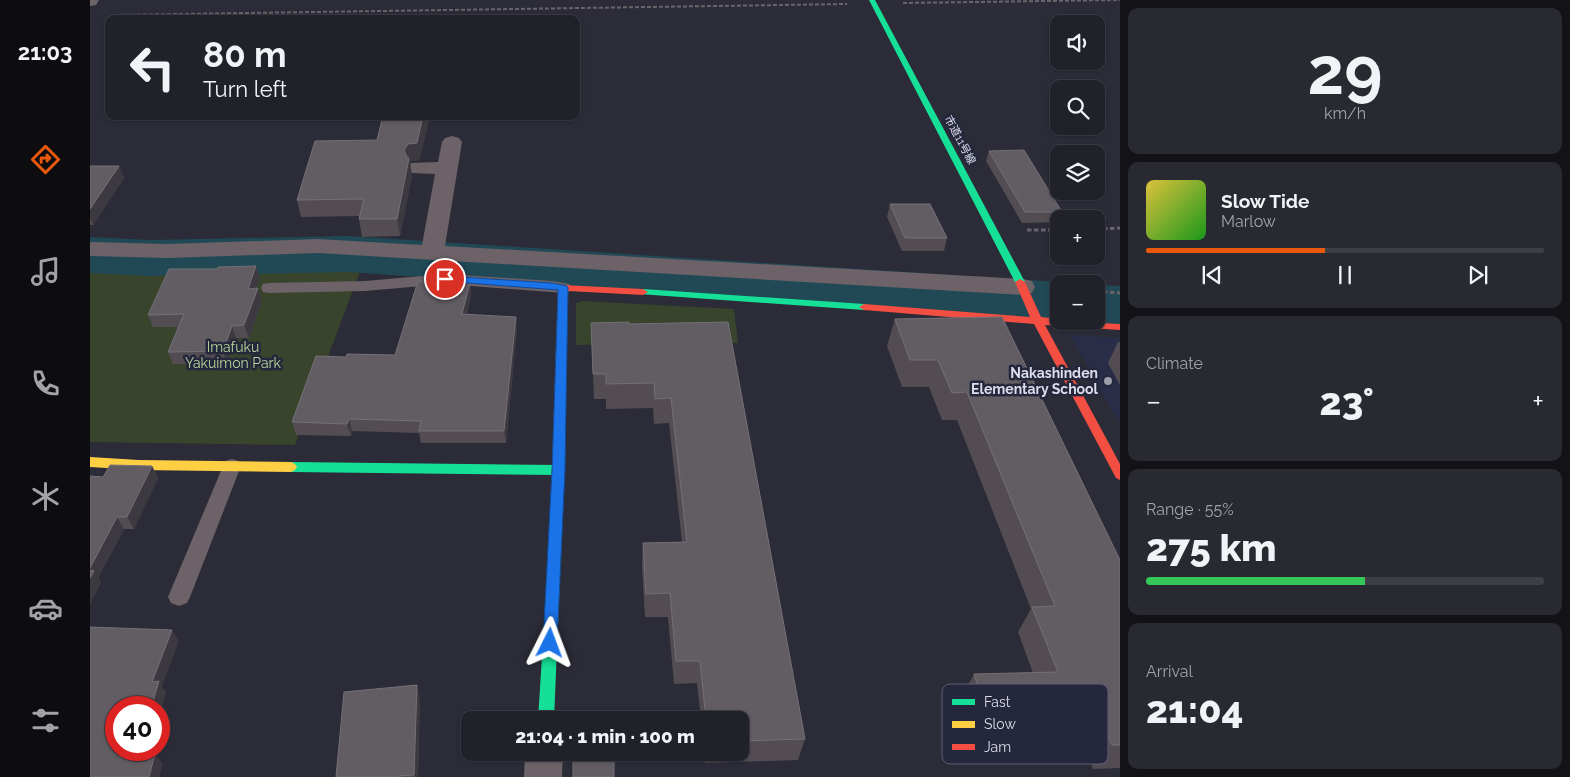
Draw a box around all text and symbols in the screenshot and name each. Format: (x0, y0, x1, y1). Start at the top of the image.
map controls (1050, 15, 1105, 330)
button: sound (1050, 15, 1105, 70)
text: 29 (1308, 33, 1382, 109)
text: 80 m (203, 34, 287, 75)
icon: left (120, 35, 185, 100)
text: 21:03 (18, 39, 72, 65)
text: Turn left (203, 76, 287, 102)
button: search (1050, 80, 1105, 135)
text: km/h (1324, 104, 1366, 123)
street label: 市道11号線 (942, 113, 978, 167)
icon: directions (28, 142, 63, 177)
button: layers (1050, 145, 1105, 200)
text: Slow Tide (1221, 190, 1310, 212)
button: + (1050, 210, 1105, 265)
text: Marlow (1221, 212, 1276, 231)
icon: music (28, 254, 63, 289)
pin (424, 258, 466, 300)
icon: previous (1198, 261, 1226, 289)
icon: pause (1331, 261, 1359, 289)
icon: next (1464, 261, 1492, 289)
icon: arrive (431, 265, 459, 293)
button: − (1050, 275, 1105, 330)
park label: Imafuku Yakuimon Park (185, 339, 281, 371)
text: Climate (1146, 354, 1203, 373)
place label: Nakashinden Elementary School (971, 365, 1099, 397)
icon: phone (28, 366, 63, 401)
marker: Nakashinden Elementary School (1102, 375, 1114, 387)
text: 23° (1320, 379, 1374, 424)
text: − (1146, 385, 1161, 418)
text: + (1532, 385, 1544, 418)
icon: climate (28, 479, 63, 514)
text: Range · 55% (1146, 500, 1234, 519)
text: 275 km (1146, 525, 1277, 570)
icon: car (28, 591, 63, 626)
position arrow (523, 616, 575, 668)
text: Arrival (1146, 662, 1193, 681)
legend (942, 684, 1108, 764)
text: 21:04 (1146, 687, 1243, 732)
text: Fast (984, 694, 1011, 710)
speed limit sign: 40 (105, 696, 170, 761)
icon: filters (28, 703, 63, 738)
text: Slow (984, 716, 1016, 732)
text: 21:04 · 1 min · 100 m (515, 725, 695, 747)
text: Jam (984, 739, 1011, 755)

